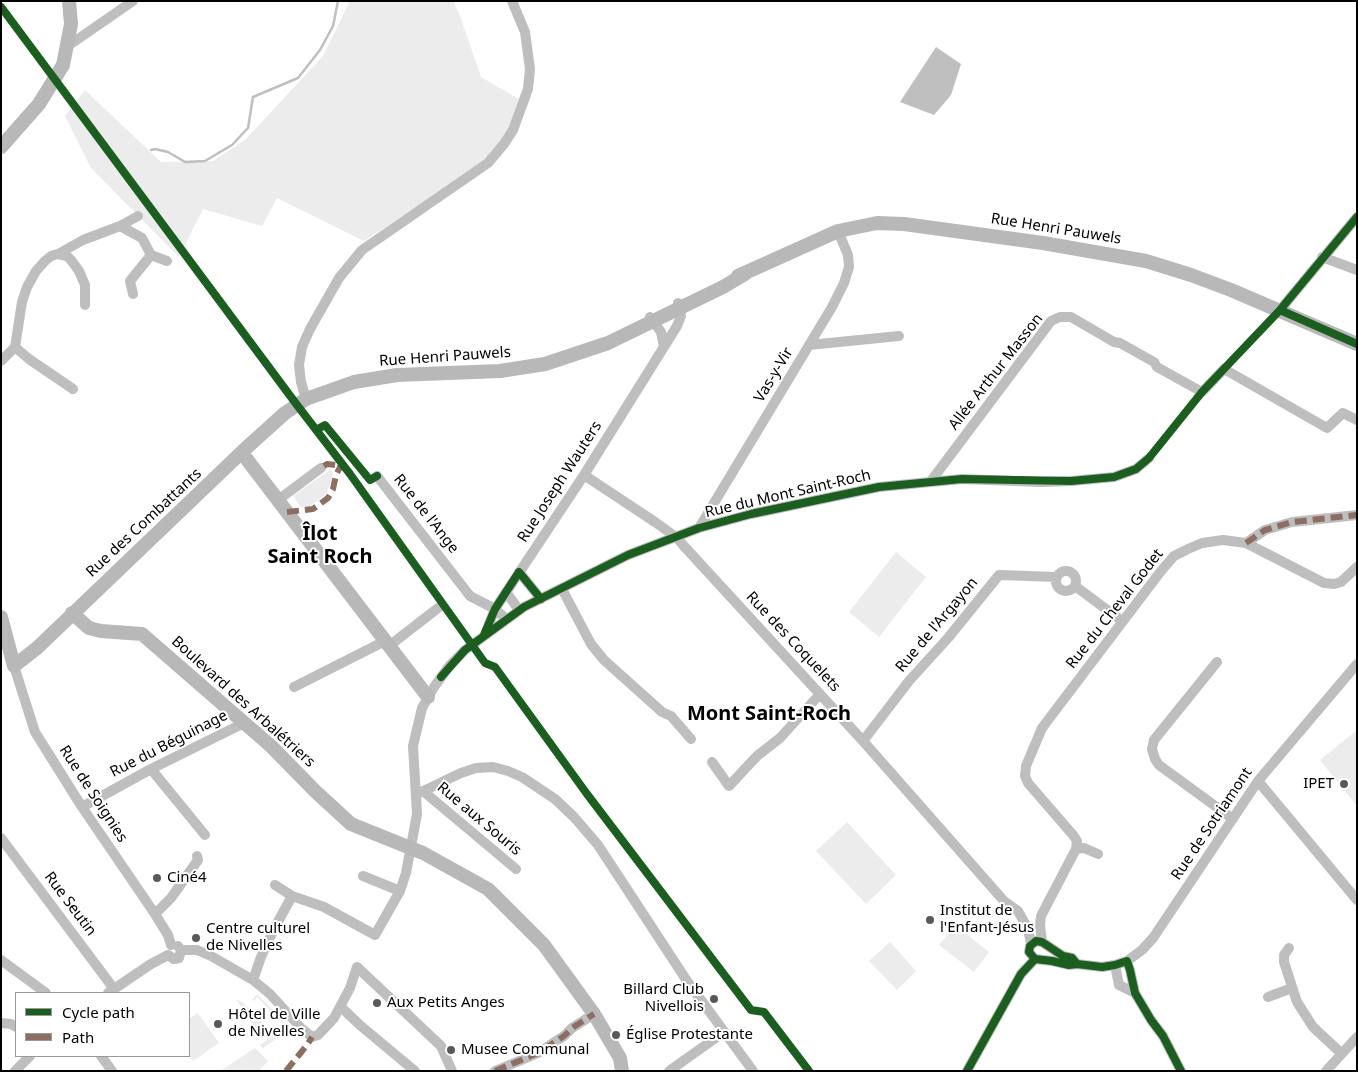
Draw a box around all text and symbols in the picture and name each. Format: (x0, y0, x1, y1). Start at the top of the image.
street label: Rue Henri Pauwels (989, 210, 1123, 248)
street label: Allée Arthur Masson (945, 310, 1047, 434)
street label: Rue Henri Pauwels (379, 343, 511, 371)
street label: Vas-y-Vir (751, 344, 797, 406)
street label: Rue Joseph Wauters (514, 418, 606, 546)
street label: Rue des Combattants (83, 465, 205, 581)
street label: Rue du Mont Saint-Roch (703, 466, 873, 522)
street label: Rue de l'Ange (390, 471, 462, 557)
district label: Îlot Saint Roch (268, 522, 372, 569)
street label: Rue du Cheval Godet (1063, 545, 1167, 673)
street label: Rue de l'Argayon (892, 574, 982, 676)
street label: Rue des Coquelets (742, 588, 844, 696)
street label: Boulevard des Arbalétriers (167, 633, 319, 771)
district label: Mont Saint-Roch (687, 702, 851, 726)
street label: Rue du Béguinage (107, 707, 231, 781)
street label: Rue de Soignies (55, 742, 131, 846)
street label: Rue de Sotriamont (1168, 764, 1256, 884)
place label: IPET (1303, 775, 1334, 793)
marker: IPET (1338, 778, 1350, 790)
street label: Rue aux Souris (433, 779, 525, 859)
street label: Rue Seutin (40, 868, 100, 940)
place label: Ciné4 (167, 869, 207, 887)
marker: Ciné4 (151, 872, 163, 884)
place label: Institut de l'Enfant-Jésus (940, 902, 1034, 937)
marker: Institut de l'Enfant-Jésus (924, 914, 936, 926)
place label: Centre culturel de Nivelles (206, 920, 310, 955)
marker: Centre culturel de Nivelles (190, 932, 202, 944)
place label: Billard Club Nivellois (623, 981, 704, 1016)
legend (15, 992, 190, 1057)
marker: Billard Club Nivellois (708, 993, 720, 1005)
place label: Aux Petits Anges (387, 994, 505, 1012)
marker: Aux Petits Anges (371, 997, 383, 1009)
text: Cycle path (62, 1002, 135, 1022)
place label: Hôtel de Ville de Nivelles (228, 1006, 320, 1041)
marker: Hôtel de Ville de Nivelles (212, 1018, 224, 1030)
place label: Église Protestante (626, 1026, 753, 1044)
text: Path (62, 1027, 94, 1047)
marker: Église Protestante (610, 1029, 622, 1041)
place label: Musee Communal (461, 1041, 589, 1059)
marker: Musee Communal (445, 1044, 457, 1056)

